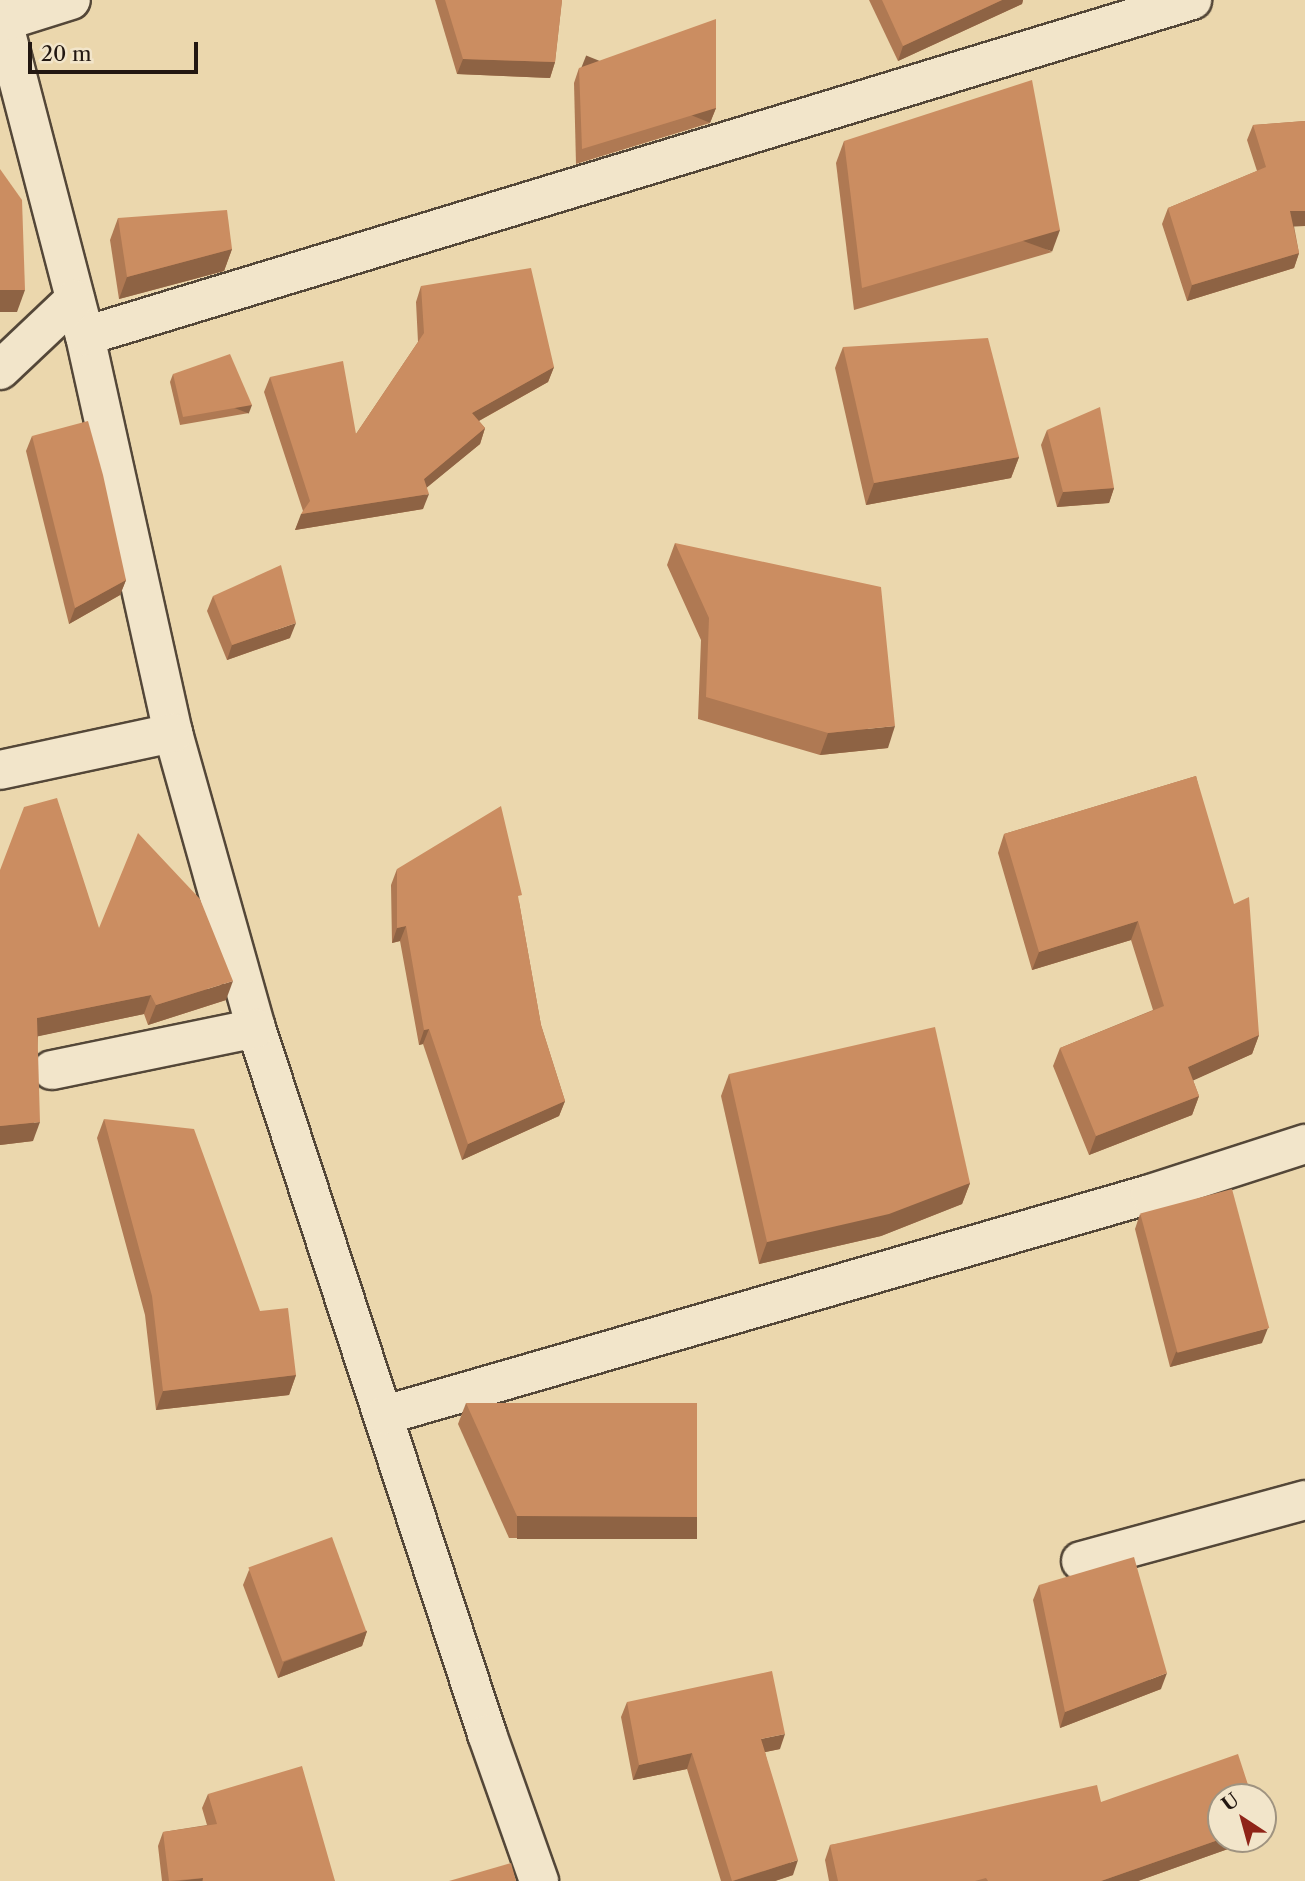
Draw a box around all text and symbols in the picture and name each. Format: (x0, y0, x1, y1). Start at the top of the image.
scale bar (32, 28, 201, 72)
text: 20 m (41, 41, 92, 66)
north arrow (1207, 1783, 1277, 1853)
text: U (1218, 1788, 1244, 1816)

